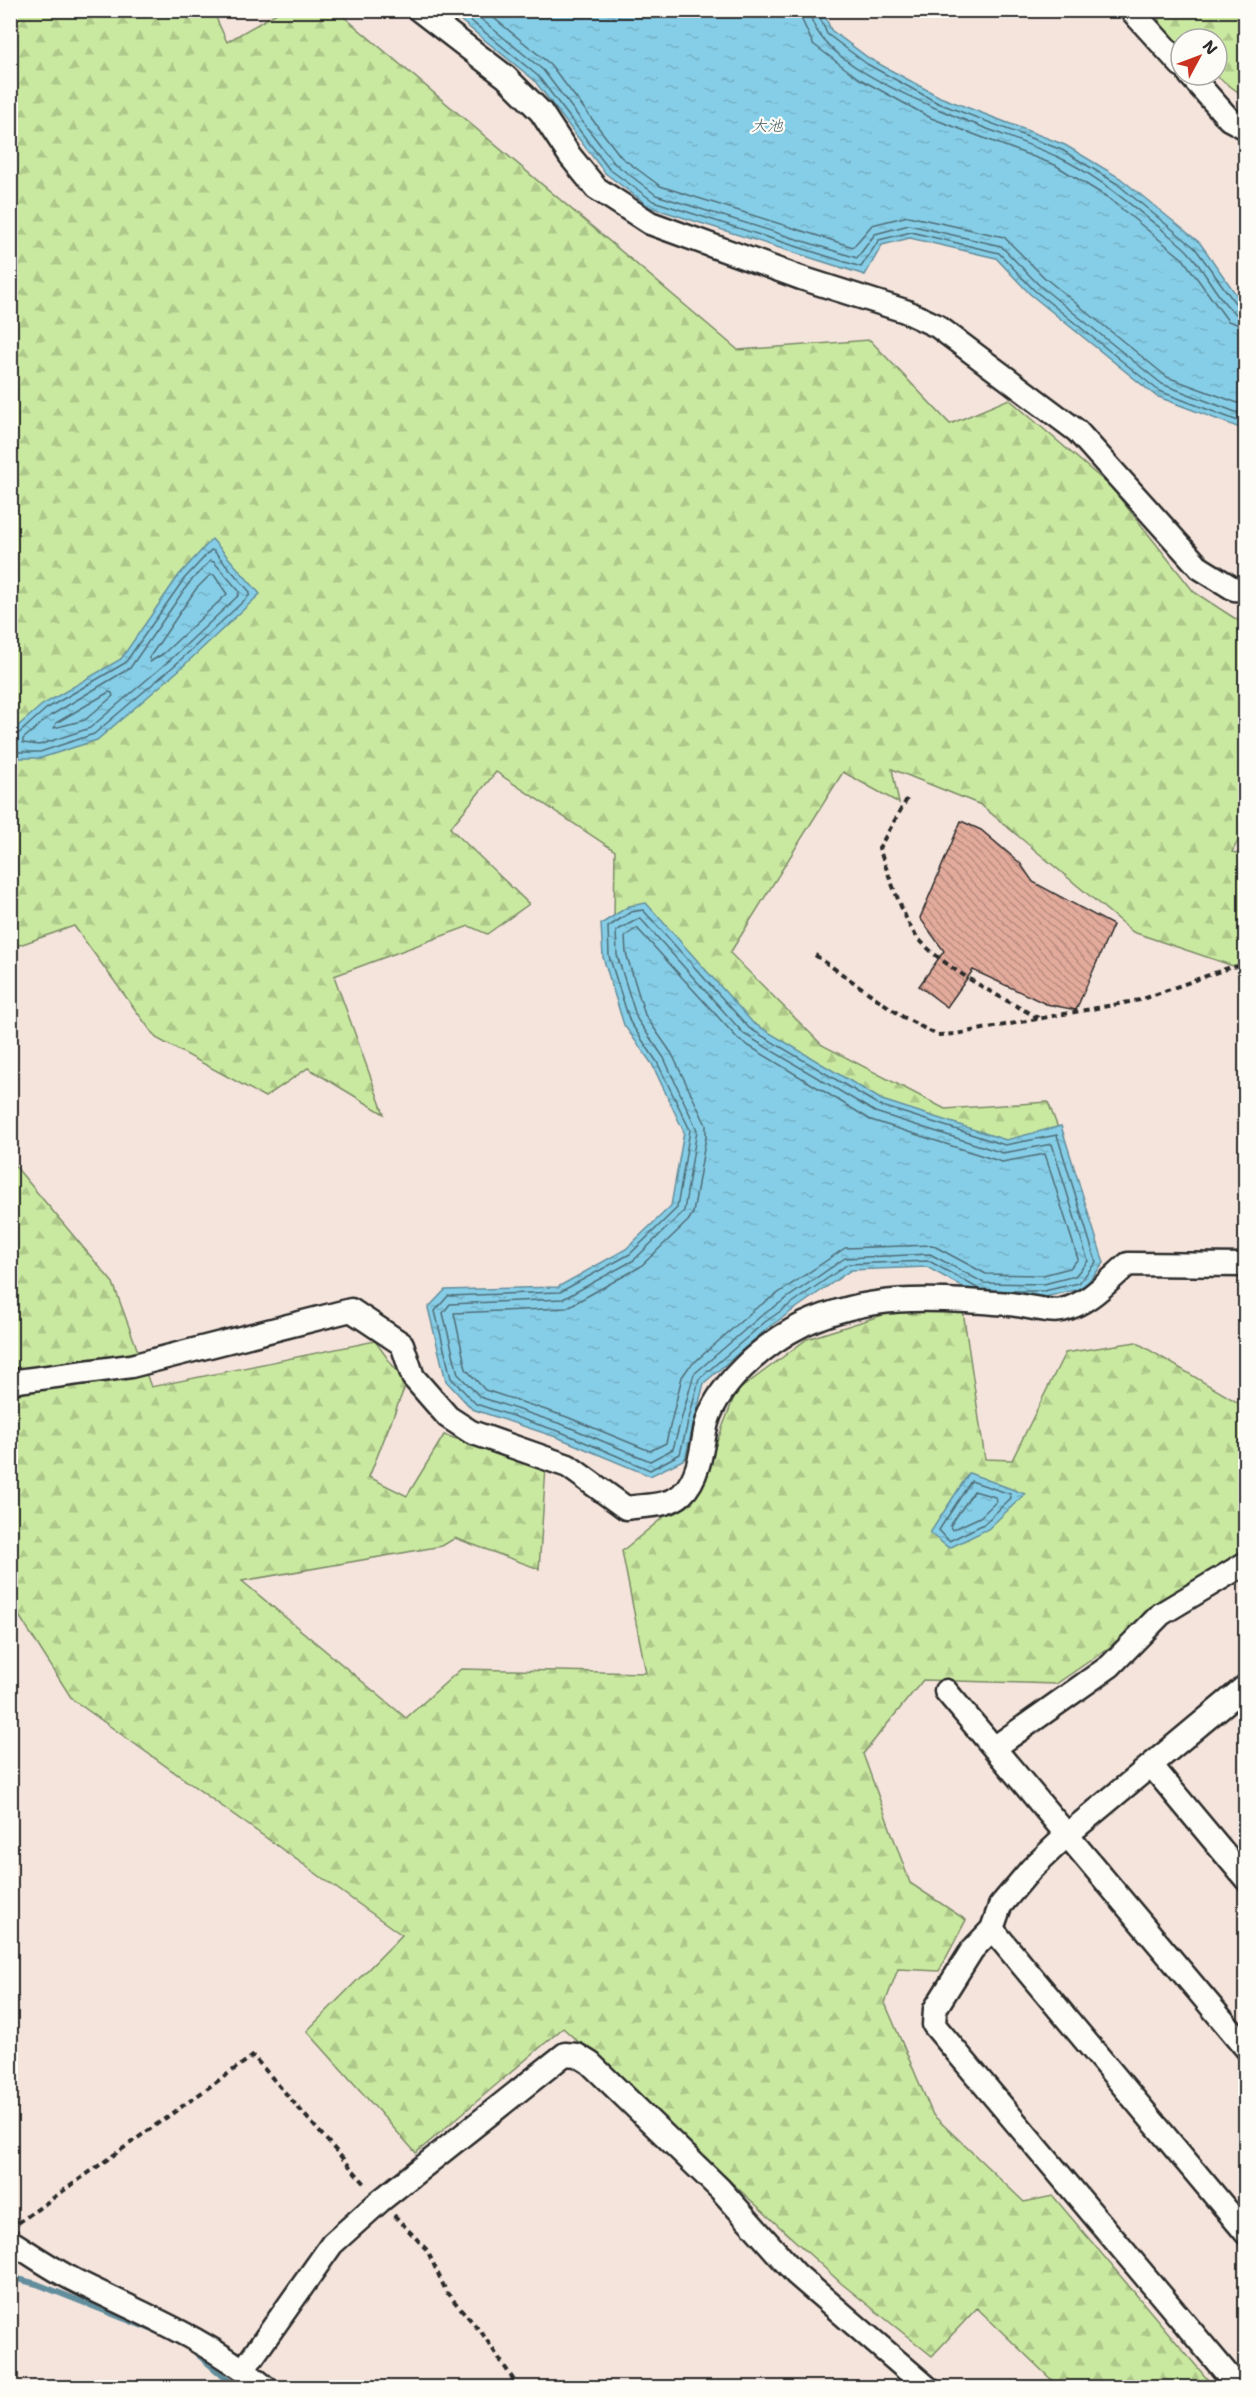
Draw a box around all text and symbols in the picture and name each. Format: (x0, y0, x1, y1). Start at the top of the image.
north arrow (1169, 27, 1229, 87)
text: N (1198, 36, 1222, 59)
water label: 大池 (751, 115, 784, 136)

